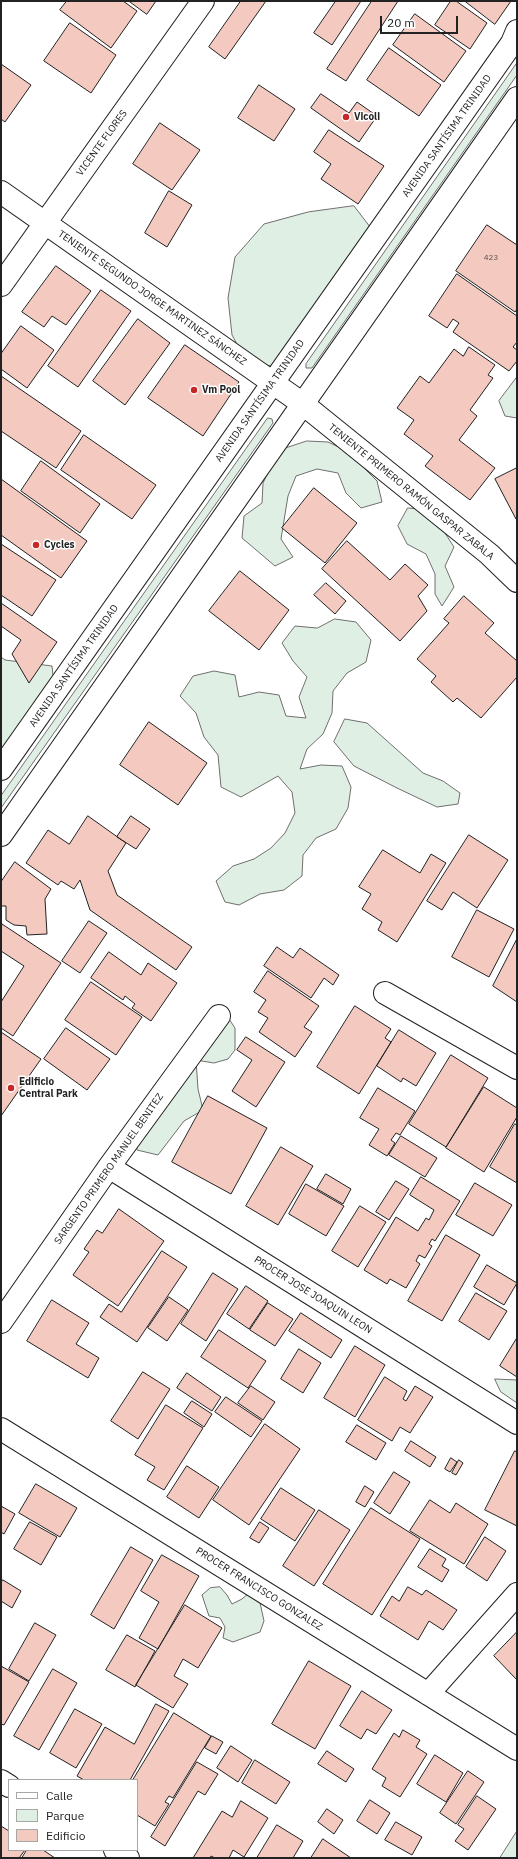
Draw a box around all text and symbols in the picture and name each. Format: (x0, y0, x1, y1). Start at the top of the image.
scale bar (382, 8, 460, 34)
text: 20 m (387, 15, 415, 30)
street label: AVENIDA SANTÍSIMA TRINIDAD (400, 72, 494, 200)
street label: VICENTE FLORES (74, 108, 130, 178)
place label: Vicoli (354, 111, 380, 123)
marker: Vicoli (341, 112, 351, 122)
street label: TENIENTE SEGUNDO JORGE MARTINEZ SÁNCHEZ (55, 228, 249, 368)
house number: 423 (484, 253, 498, 263)
street label: AVENIDA SANTÍSIMA TRINIDAD (213, 337, 307, 465)
place label: Vm Pool (202, 384, 240, 396)
marker: Vm Pool (189, 385, 199, 395)
street label: TENIENTE PRIMERO RAMÓN GASPAR ZABALA (326, 421, 496, 563)
place label: Cycles (44, 539, 75, 551)
marker: Cycles (31, 540, 41, 550)
street label: AVENIDA SANTÍSIMA TRINIDAD (27, 602, 121, 730)
place label: Edificio Central Park (19, 1076, 78, 1100)
marker: Edificio Central Park (6, 1083, 16, 1093)
street label: SARGENTO PRIMERO MANUEL BENITEZ (52, 1091, 166, 1247)
street label: PROCER JOSE JOAQUIN LEON (252, 1254, 374, 1336)
street label: PROCER FRANCISCO GONZALEZ (193, 1545, 325, 1633)
legend (8, 1779, 138, 1851)
text: Calle (46, 1788, 73, 1803)
text: Parque (46, 1808, 84, 1823)
text: Edificio (46, 1828, 85, 1843)

